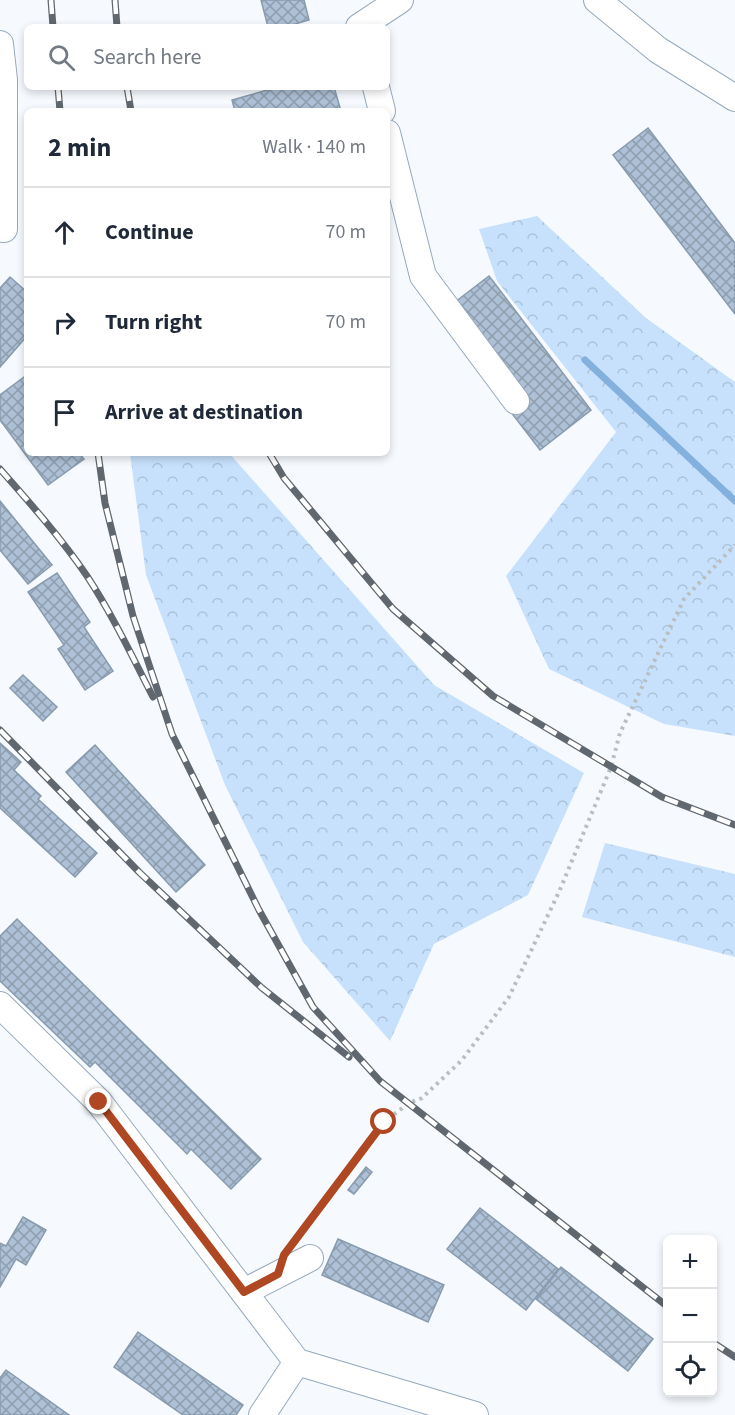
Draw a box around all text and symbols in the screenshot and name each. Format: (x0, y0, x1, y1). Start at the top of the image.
search box (24, 24, 390, 90)
icon: search (45, 41, 78, 74)
text: Search here (93, 41, 201, 73)
text: 2 min (48, 129, 111, 166)
text: Walk · 140 m (262, 133, 366, 161)
icon: ahead (48, 216, 81, 249)
text: Continue (105, 216, 194, 248)
text: 70 m (326, 218, 366, 246)
icon: right (48, 306, 81, 339)
text: Turn right (105, 306, 202, 338)
text: 70 m (326, 308, 366, 336)
icon: arrive (48, 396, 81, 429)
text: Arrive at destination (105, 396, 303, 428)
route end (85, 1088, 111, 1114)
route start (370, 1108, 396, 1134)
map controls (663, 1235, 717, 1397)
button: + (663, 1235, 717, 1289)
button: − (663, 1289, 717, 1343)
button: locate (663, 1343, 717, 1397)

